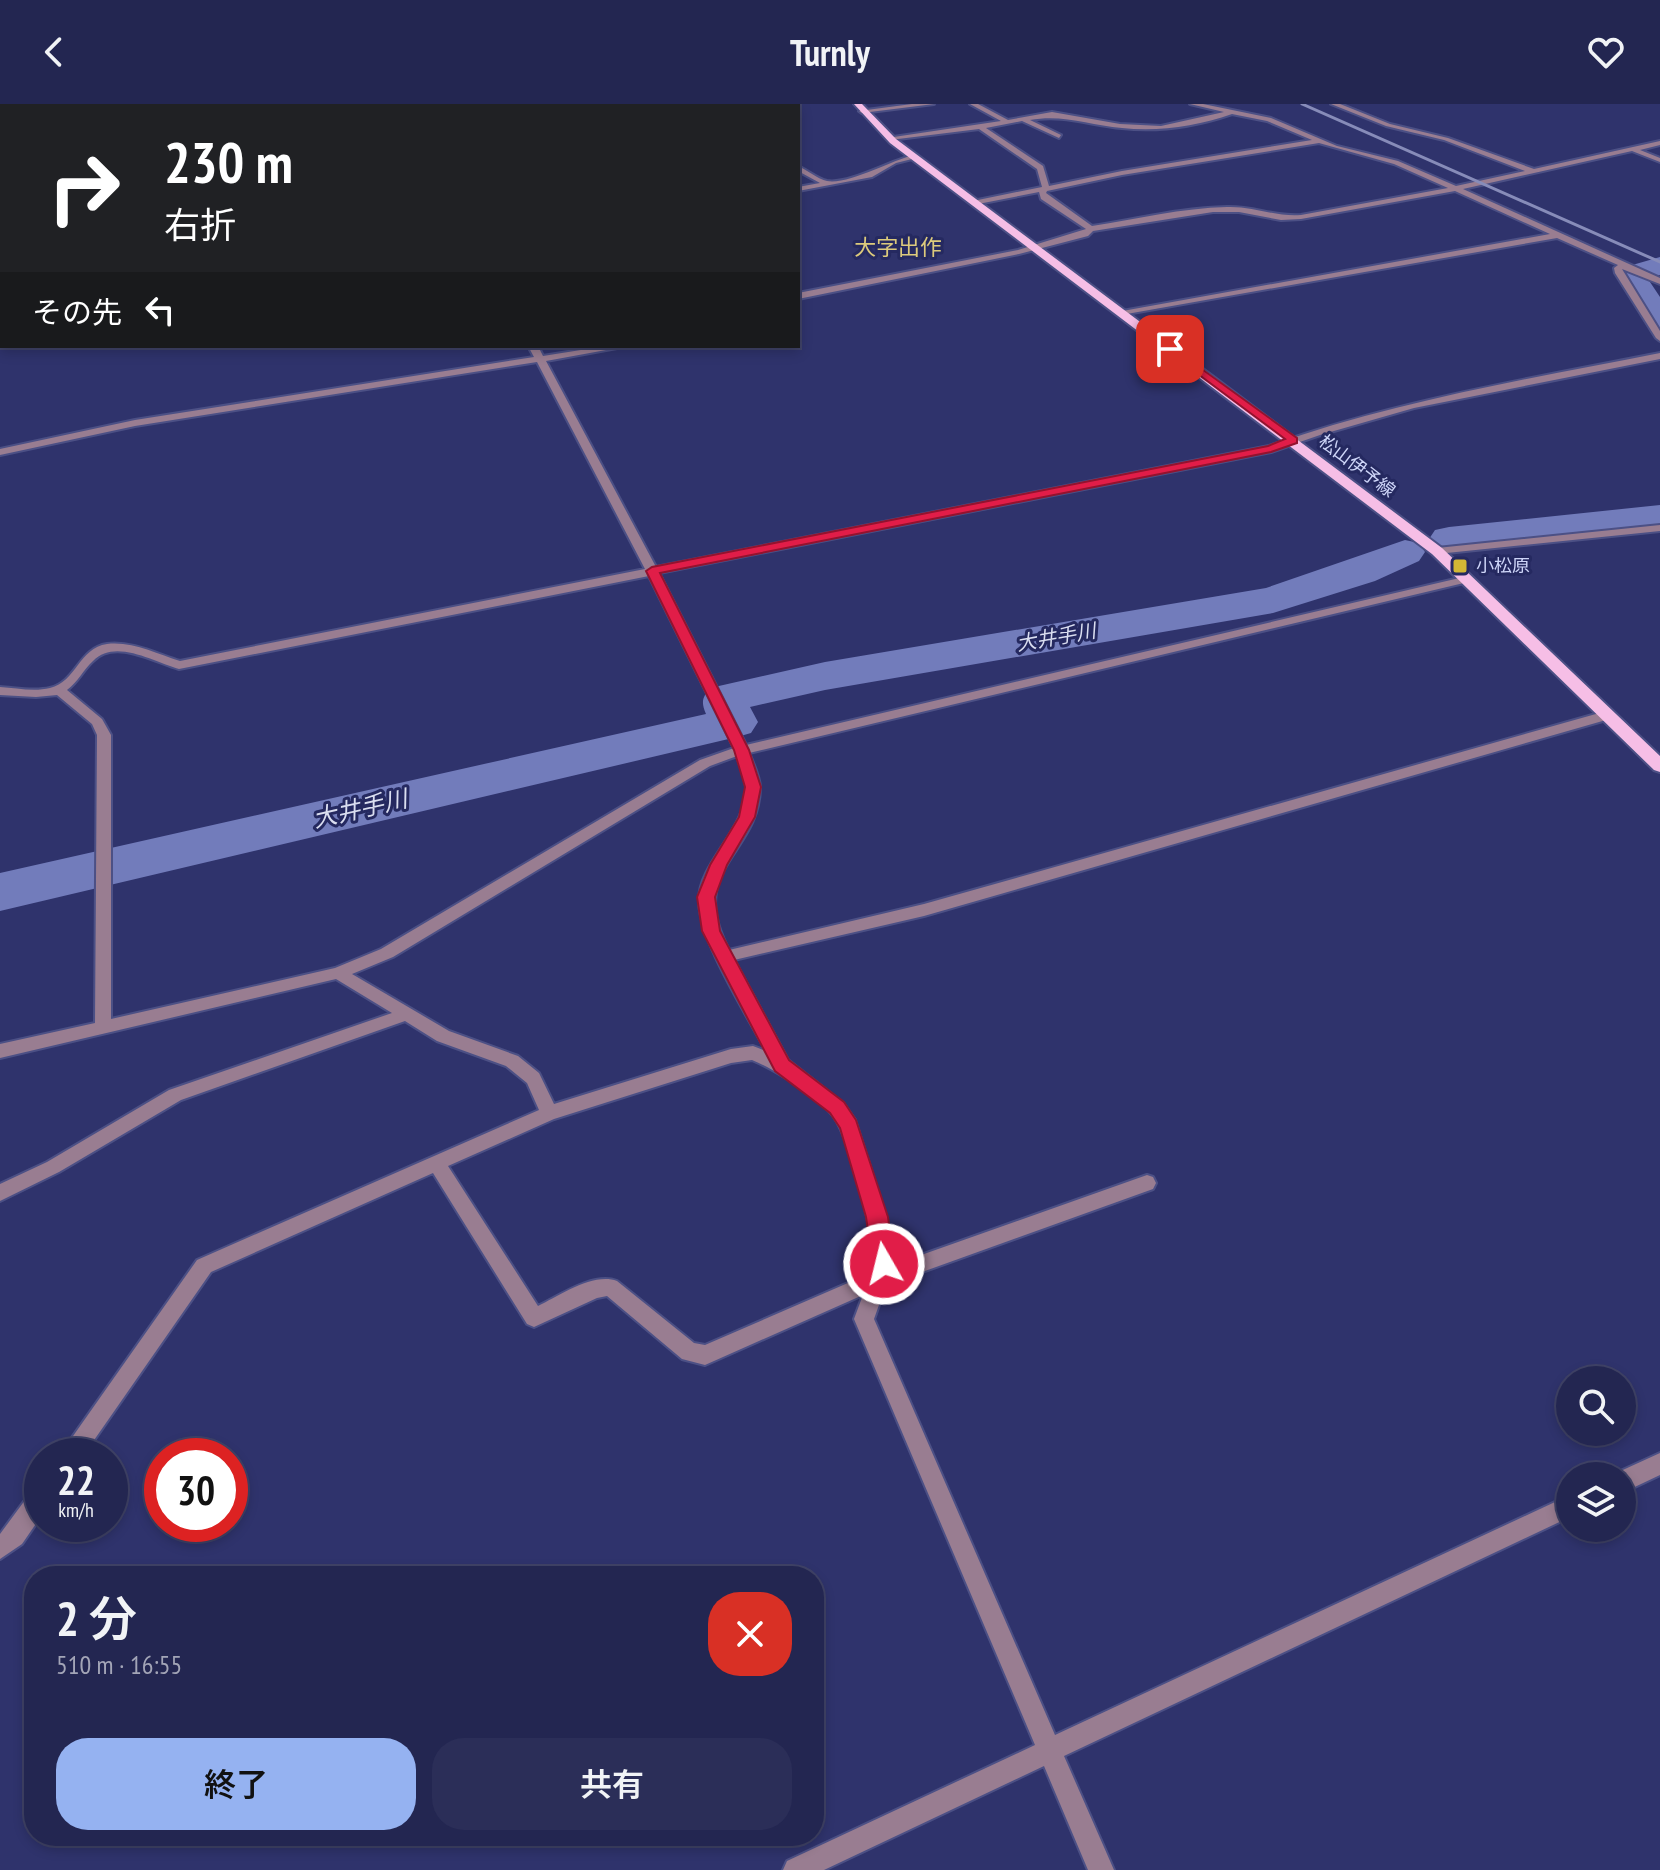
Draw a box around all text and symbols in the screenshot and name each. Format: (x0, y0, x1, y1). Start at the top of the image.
text: Turnly (790, 29, 870, 76)
icon: back (32, 30, 76, 74)
icon: heart (1584, 30, 1628, 74)
text: 230 m (164, 126, 293, 198)
icon: right (32, 136, 136, 240)
text: 右折 (164, 201, 236, 248)
district label: 大字出作 (854, 233, 942, 261)
icon: left (138, 288, 182, 332)
text: その先 (32, 292, 122, 331)
pin (1136, 315, 1204, 383)
icon: arrive (1148, 327, 1192, 371)
street label: 松山伊予線 (1314, 429, 1400, 502)
place label: 小松原 (1476, 554, 1530, 577)
marker: 小松原 (1451, 557, 1469, 575)
water label: 大井手川 (1014, 617, 1100, 657)
water label: 大井手川 (310, 782, 413, 834)
position arrow (842, 1222, 926, 1306)
map controls (1556, 1366, 1636, 1542)
button: search (1556, 1366, 1636, 1446)
speed limit sign: 30 (144, 1438, 248, 1542)
text: 22 (57, 1454, 95, 1506)
button: layers (1556, 1462, 1636, 1542)
text: km/h (58, 1497, 94, 1523)
text: 2 分 (56, 1587, 137, 1649)
button: close (708, 1592, 792, 1676)
text: 510 m · 16:55 (56, 1648, 182, 1681)
button: 終了 (56, 1738, 416, 1830)
button: 共有 (432, 1738, 792, 1830)

